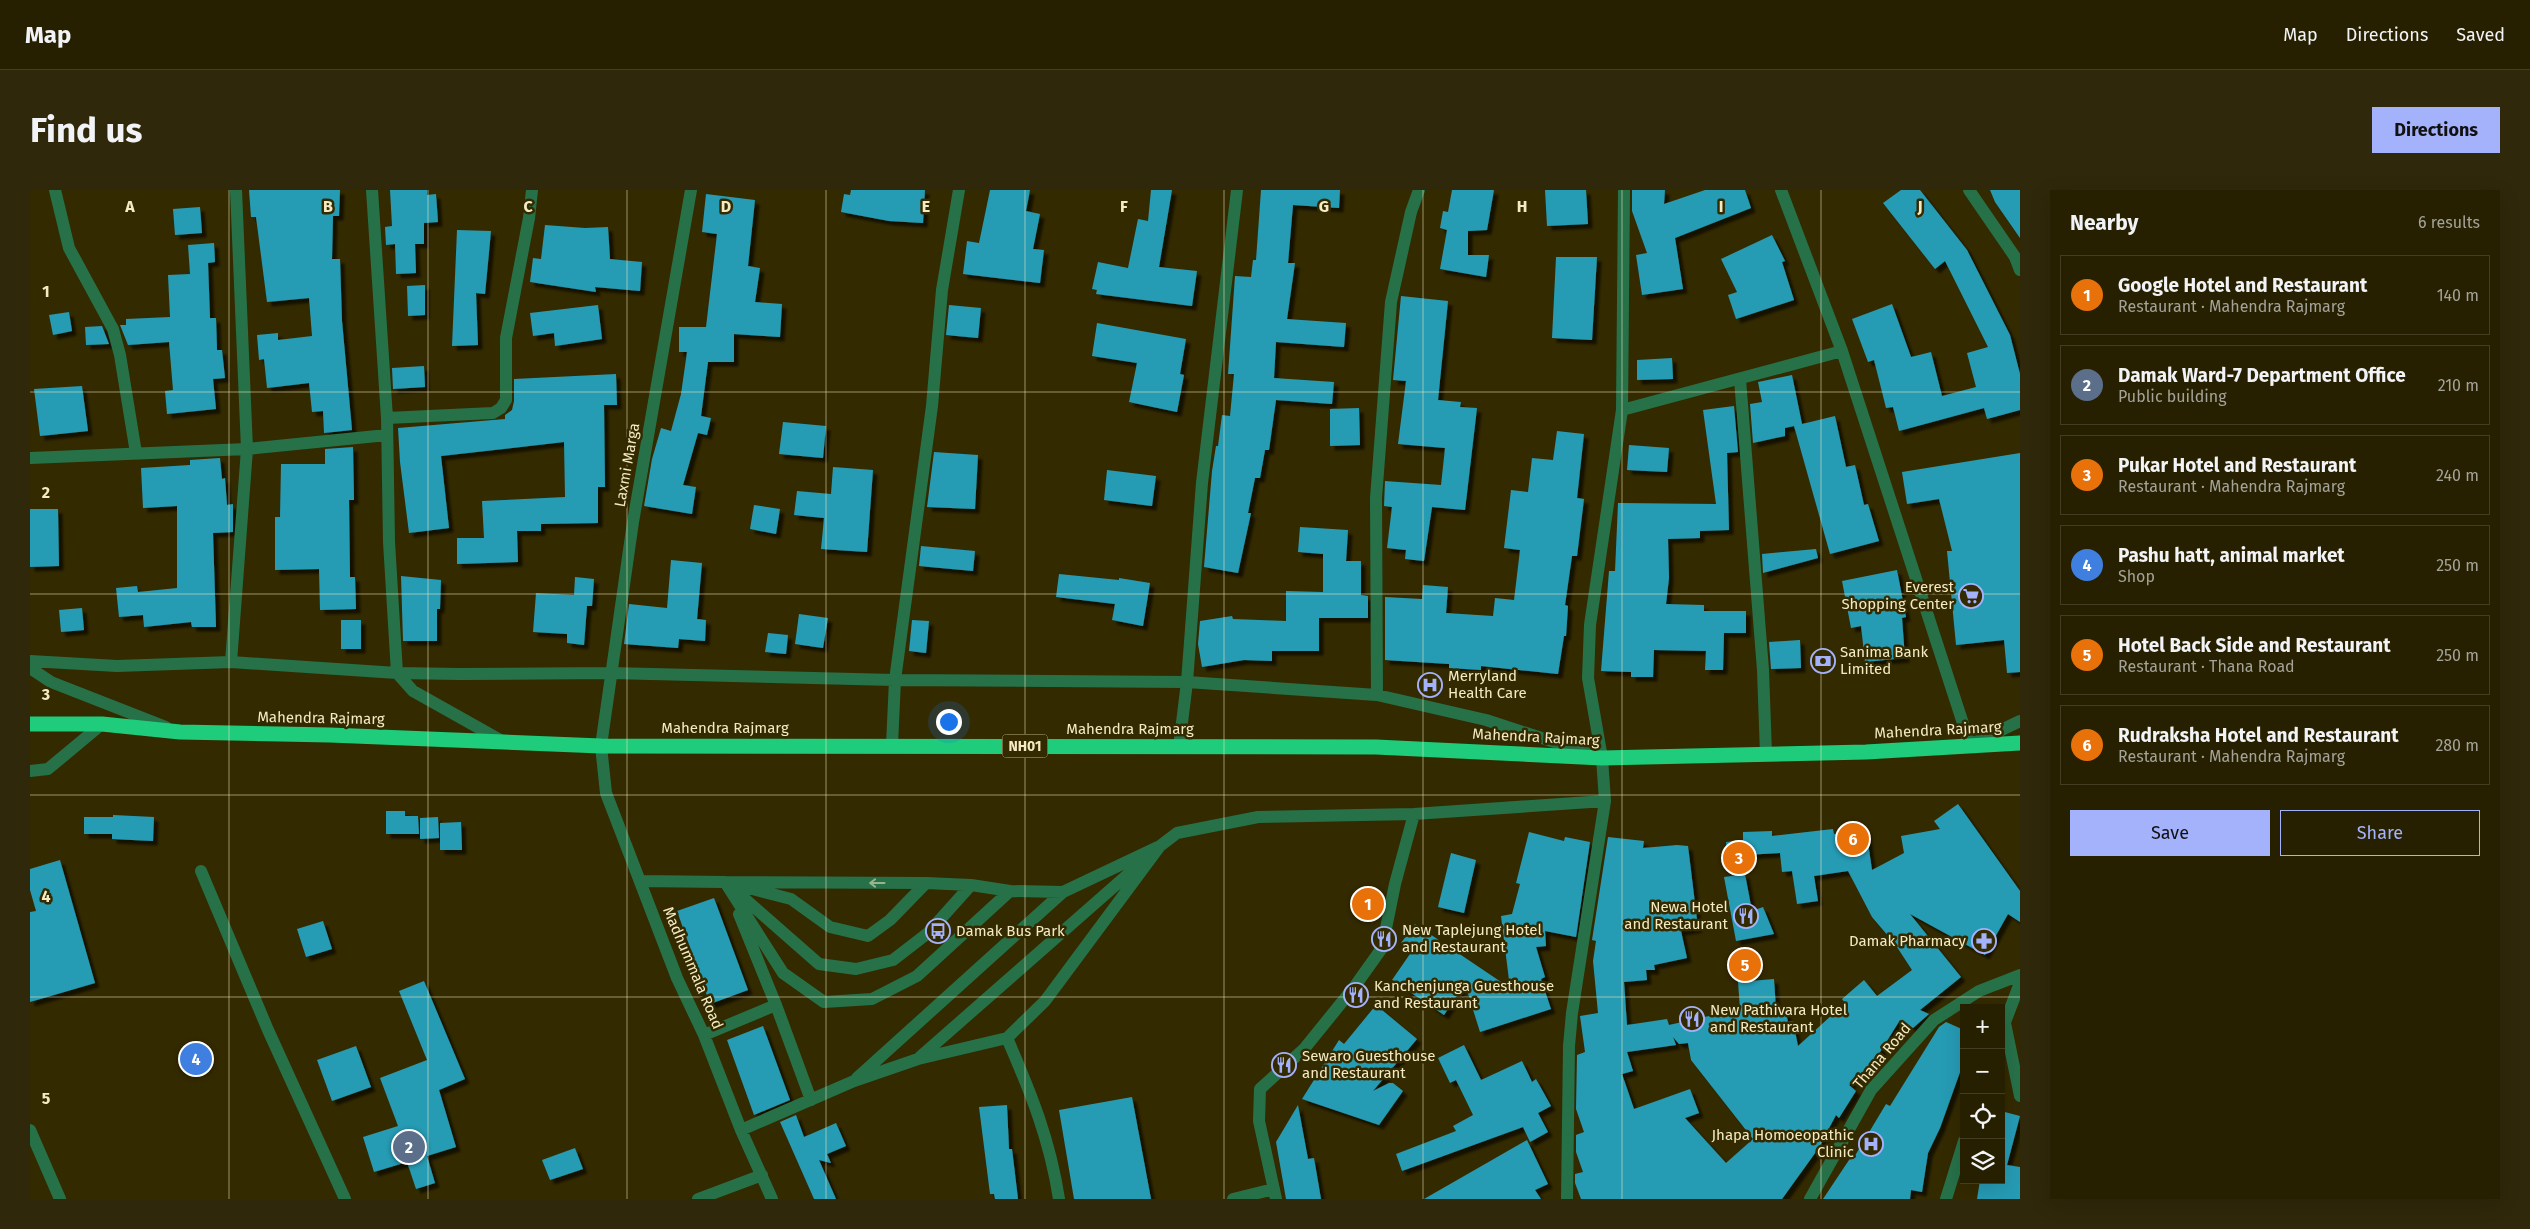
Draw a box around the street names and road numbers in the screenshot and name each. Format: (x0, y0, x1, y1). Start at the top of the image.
street label: Laxmi Marga (611, 422, 643, 508)
street label: Mahendra Rajmarg (257, 708, 385, 728)
street label: Mahendra Rajmarg (1874, 718, 2002, 742)
street label: Mahendra Rajmarg (661, 719, 789, 737)
street label: Mahendra Rajmarg (1066, 720, 1194, 738)
street label: Mahendra Rajmarg (1472, 725, 1600, 749)
road number: NH01 (1002, 734, 1048, 758)
street label: Madhummala Road (659, 904, 727, 1032)
street label: Thana Road (1849, 1019, 1915, 1093)

